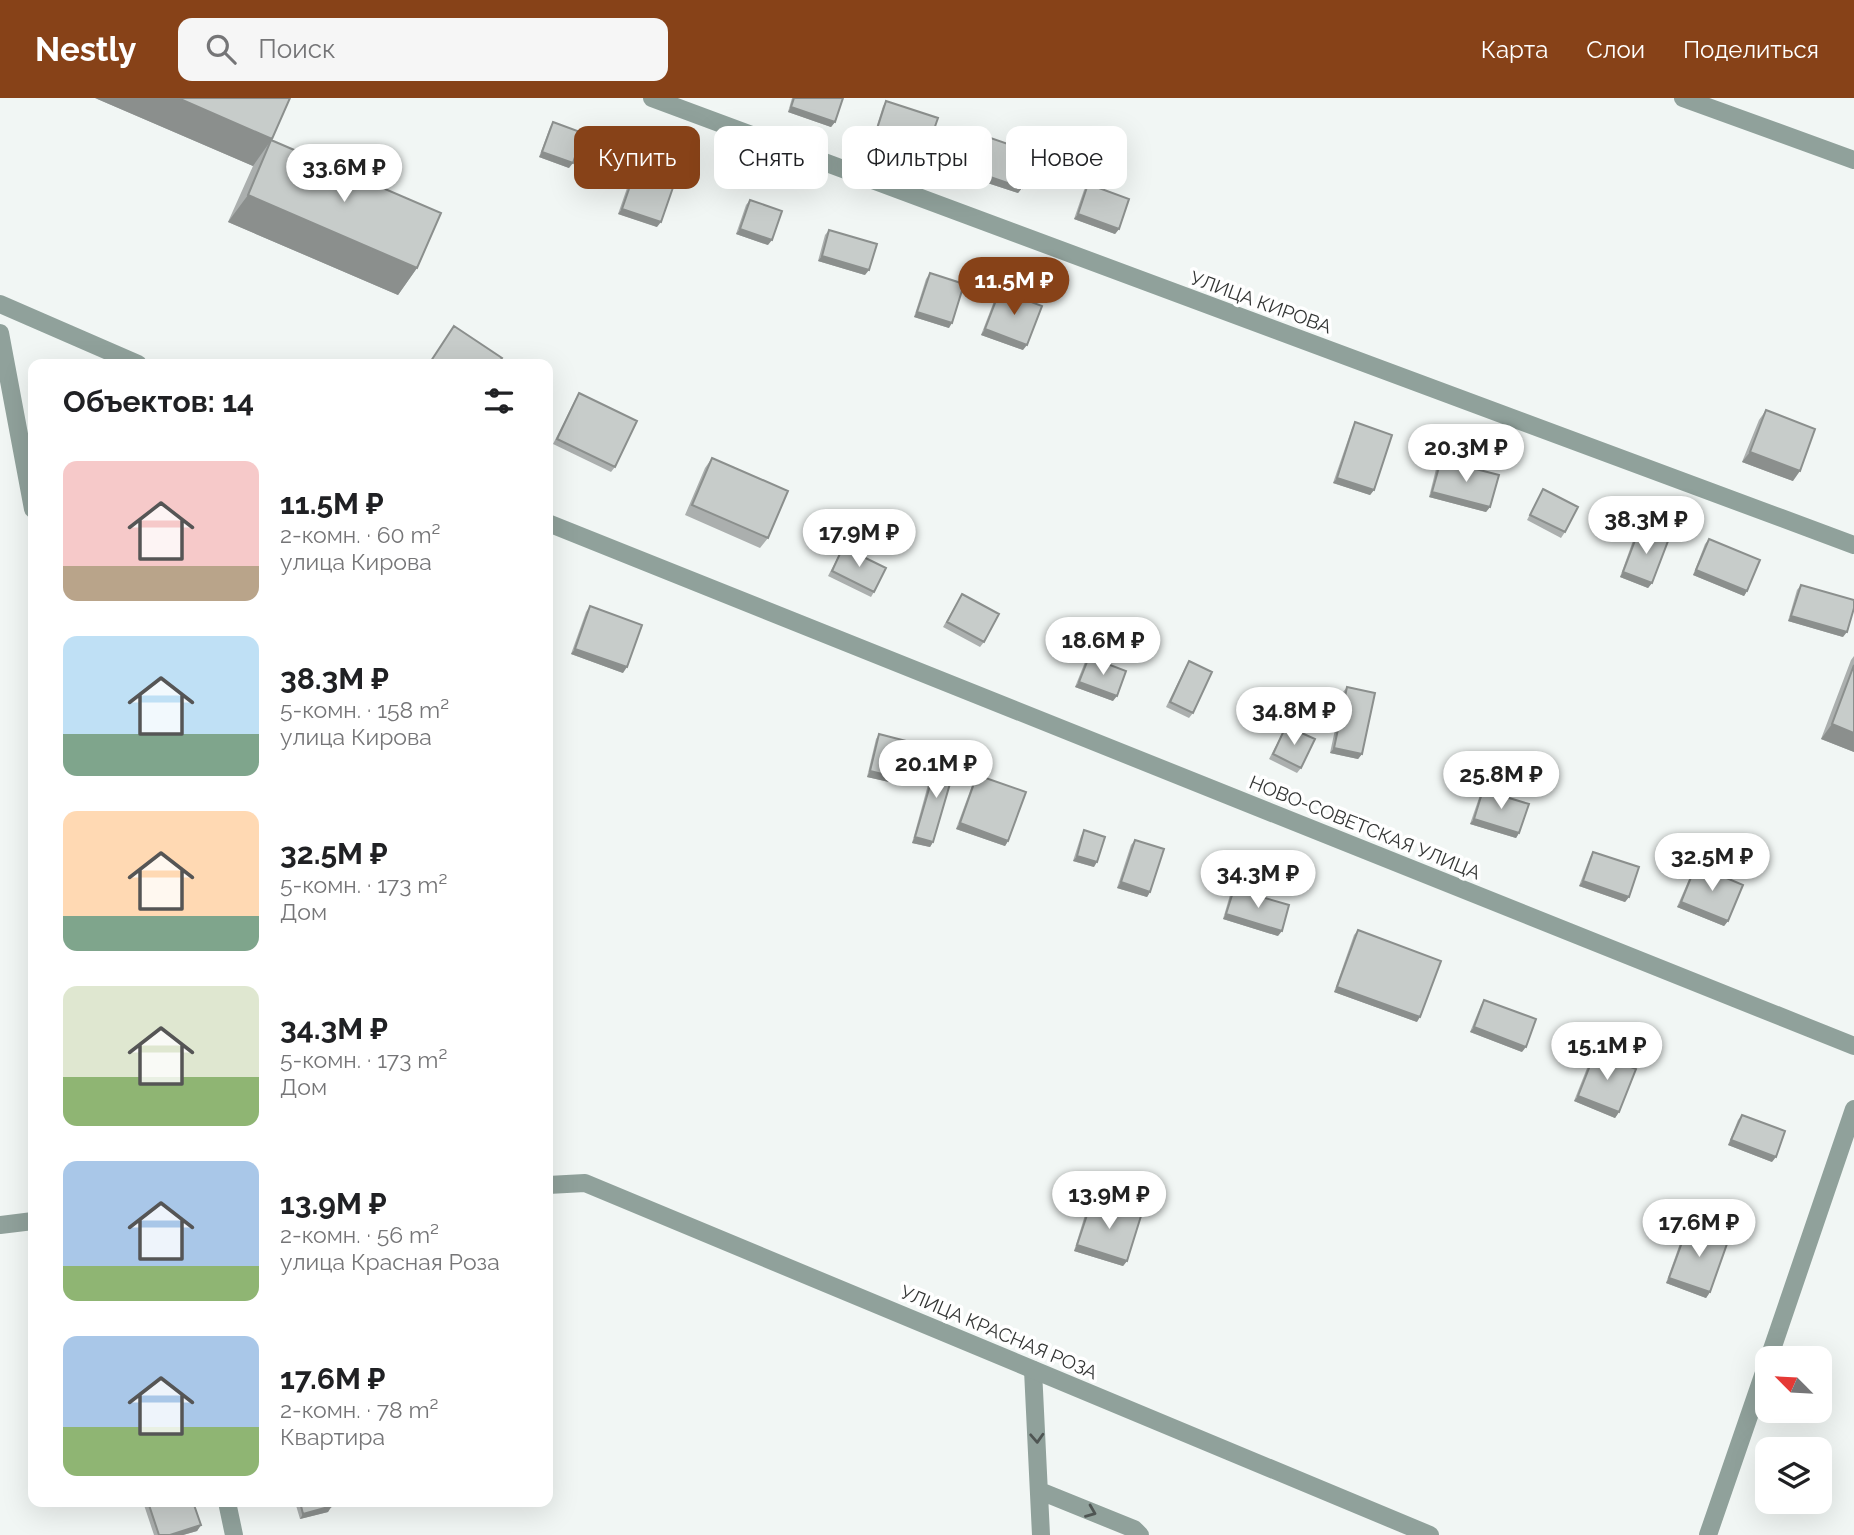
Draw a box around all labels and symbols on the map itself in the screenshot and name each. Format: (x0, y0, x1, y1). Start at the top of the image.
pin: 33.6M ₽ (279, 144, 409, 204)
pin: 11.5M ₽ (949, 258, 1079, 317)
street label: УЛИЦА КИРОВА (1187, 266, 1335, 338)
pin: 20.3M ₽ (1401, 424, 1531, 484)
pin: 38.3M ₽ (1581, 496, 1711, 556)
pin: 17.9M ₽ (794, 510, 924, 569)
pin: 18.6M ₽ (1038, 618, 1168, 677)
pin: 34.8M ₽ (1229, 688, 1359, 747)
pin: 20.1M ₽ (871, 740, 1001, 800)
pin: 25.8M ₽ (1436, 752, 1566, 811)
street label: НОВО-СОВЕТСКАЯ УЛИЦА (1246, 770, 1484, 884)
pin: 32.5M ₽ (1647, 834, 1777, 893)
pin: 34.3M ₽ (1193, 850, 1323, 910)
pin: 15.1M ₽ (1542, 1023, 1672, 1082)
pin: 13.9M ₽ (1044, 1172, 1174, 1231)
pin: 17.6M ₽ (1634, 1200, 1764, 1259)
street label: УЛИЦА КРАСНАЯ РОЗА (897, 1280, 1101, 1384)
north arrow (1755, 1346, 1832, 1423)
one-way arrow (1030, 1433, 1045, 1444)
one-way arrow (1085, 1503, 1097, 1517)

